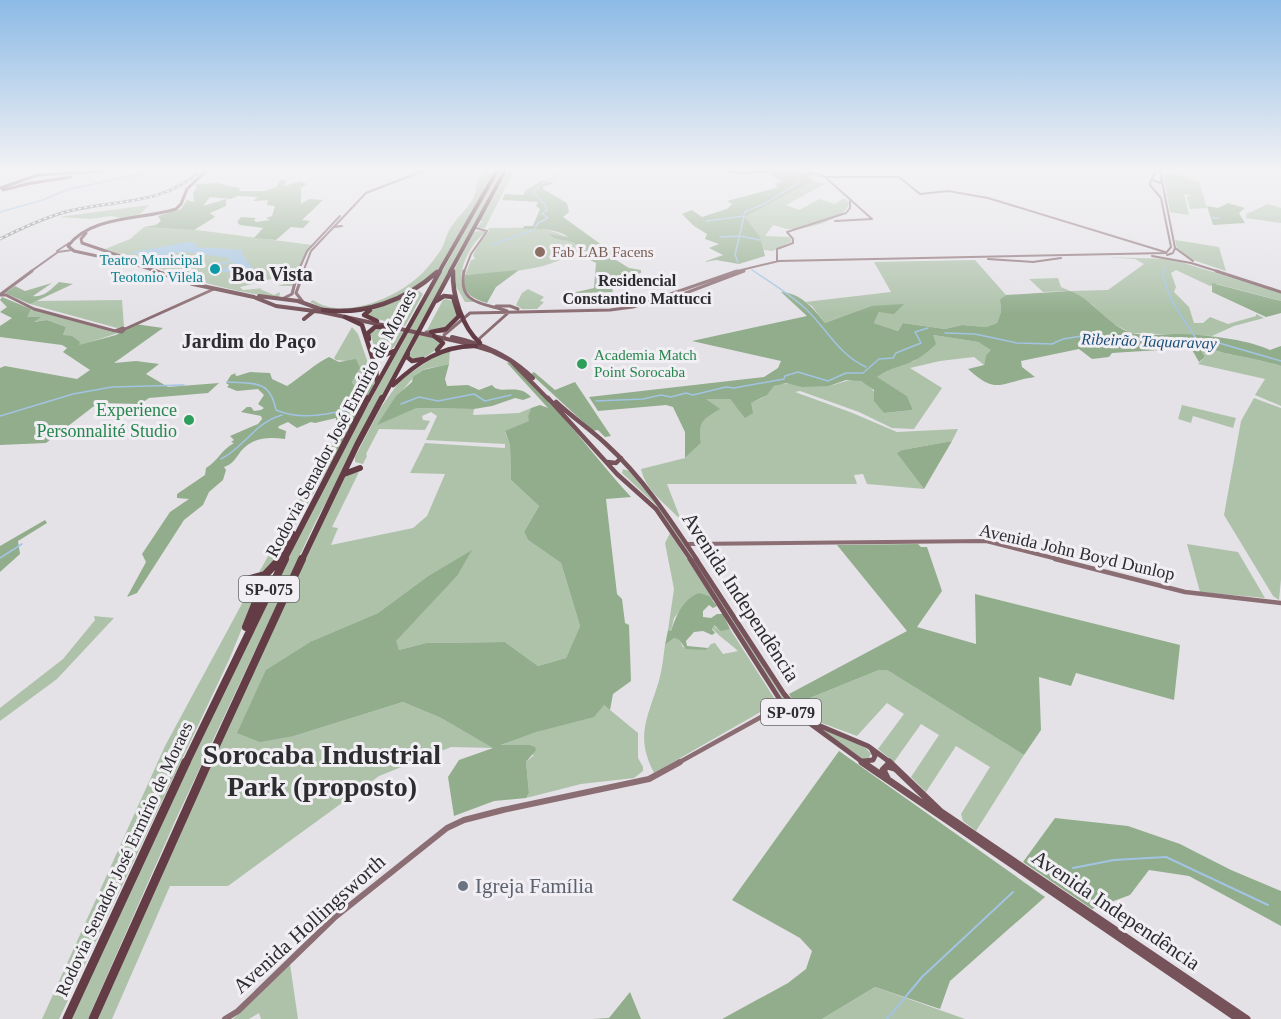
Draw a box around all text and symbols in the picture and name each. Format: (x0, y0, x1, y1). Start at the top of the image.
place label: Fab LAB Facens (552, 244, 654, 260)
marker: Fab LAB Facens (533, 245, 547, 259)
place label: Teatro Municipal Teotonio Vilela (100, 252, 203, 285)
marker: Teatro Municipal Teotonio Vilela (208, 262, 222, 276)
district label: Boa Vista (231, 263, 313, 285)
district label: Residencial Constantino Mattucci (563, 272, 712, 307)
street label: Rodovia Senador José Ermírio de Moraes (262, 286, 420, 560)
district label: Jardim do Paço (182, 330, 316, 353)
water label: Ribeirão Taquaravay (1080, 330, 1218, 353)
place label: Academia Match Point Sorocaba (594, 347, 697, 380)
marker: Academia Match Point Sorocaba (575, 357, 589, 371)
place label: Experience Personnalité Studio (37, 400, 177, 441)
marker: Experience Personnalité Studio (182, 413, 196, 427)
street label: Avenida Independência (677, 508, 805, 687)
street label: Avenida John Boyd Dunlop (977, 520, 1177, 584)
road number: SP-075 (239, 576, 299, 602)
road number: SP-079 (761, 699, 821, 725)
street label: Rodovia Senador José Ermírio de Moraes (51, 719, 197, 999)
district label: Sorocaba Industrial Park (proposto) (203, 739, 441, 802)
street label: Avenida Independência (1028, 845, 1205, 975)
street label: Avenida Hollingsworth (228, 849, 390, 999)
place label: Igreja Família (475, 874, 594, 898)
marker: Igreja Família (456, 879, 470, 893)

